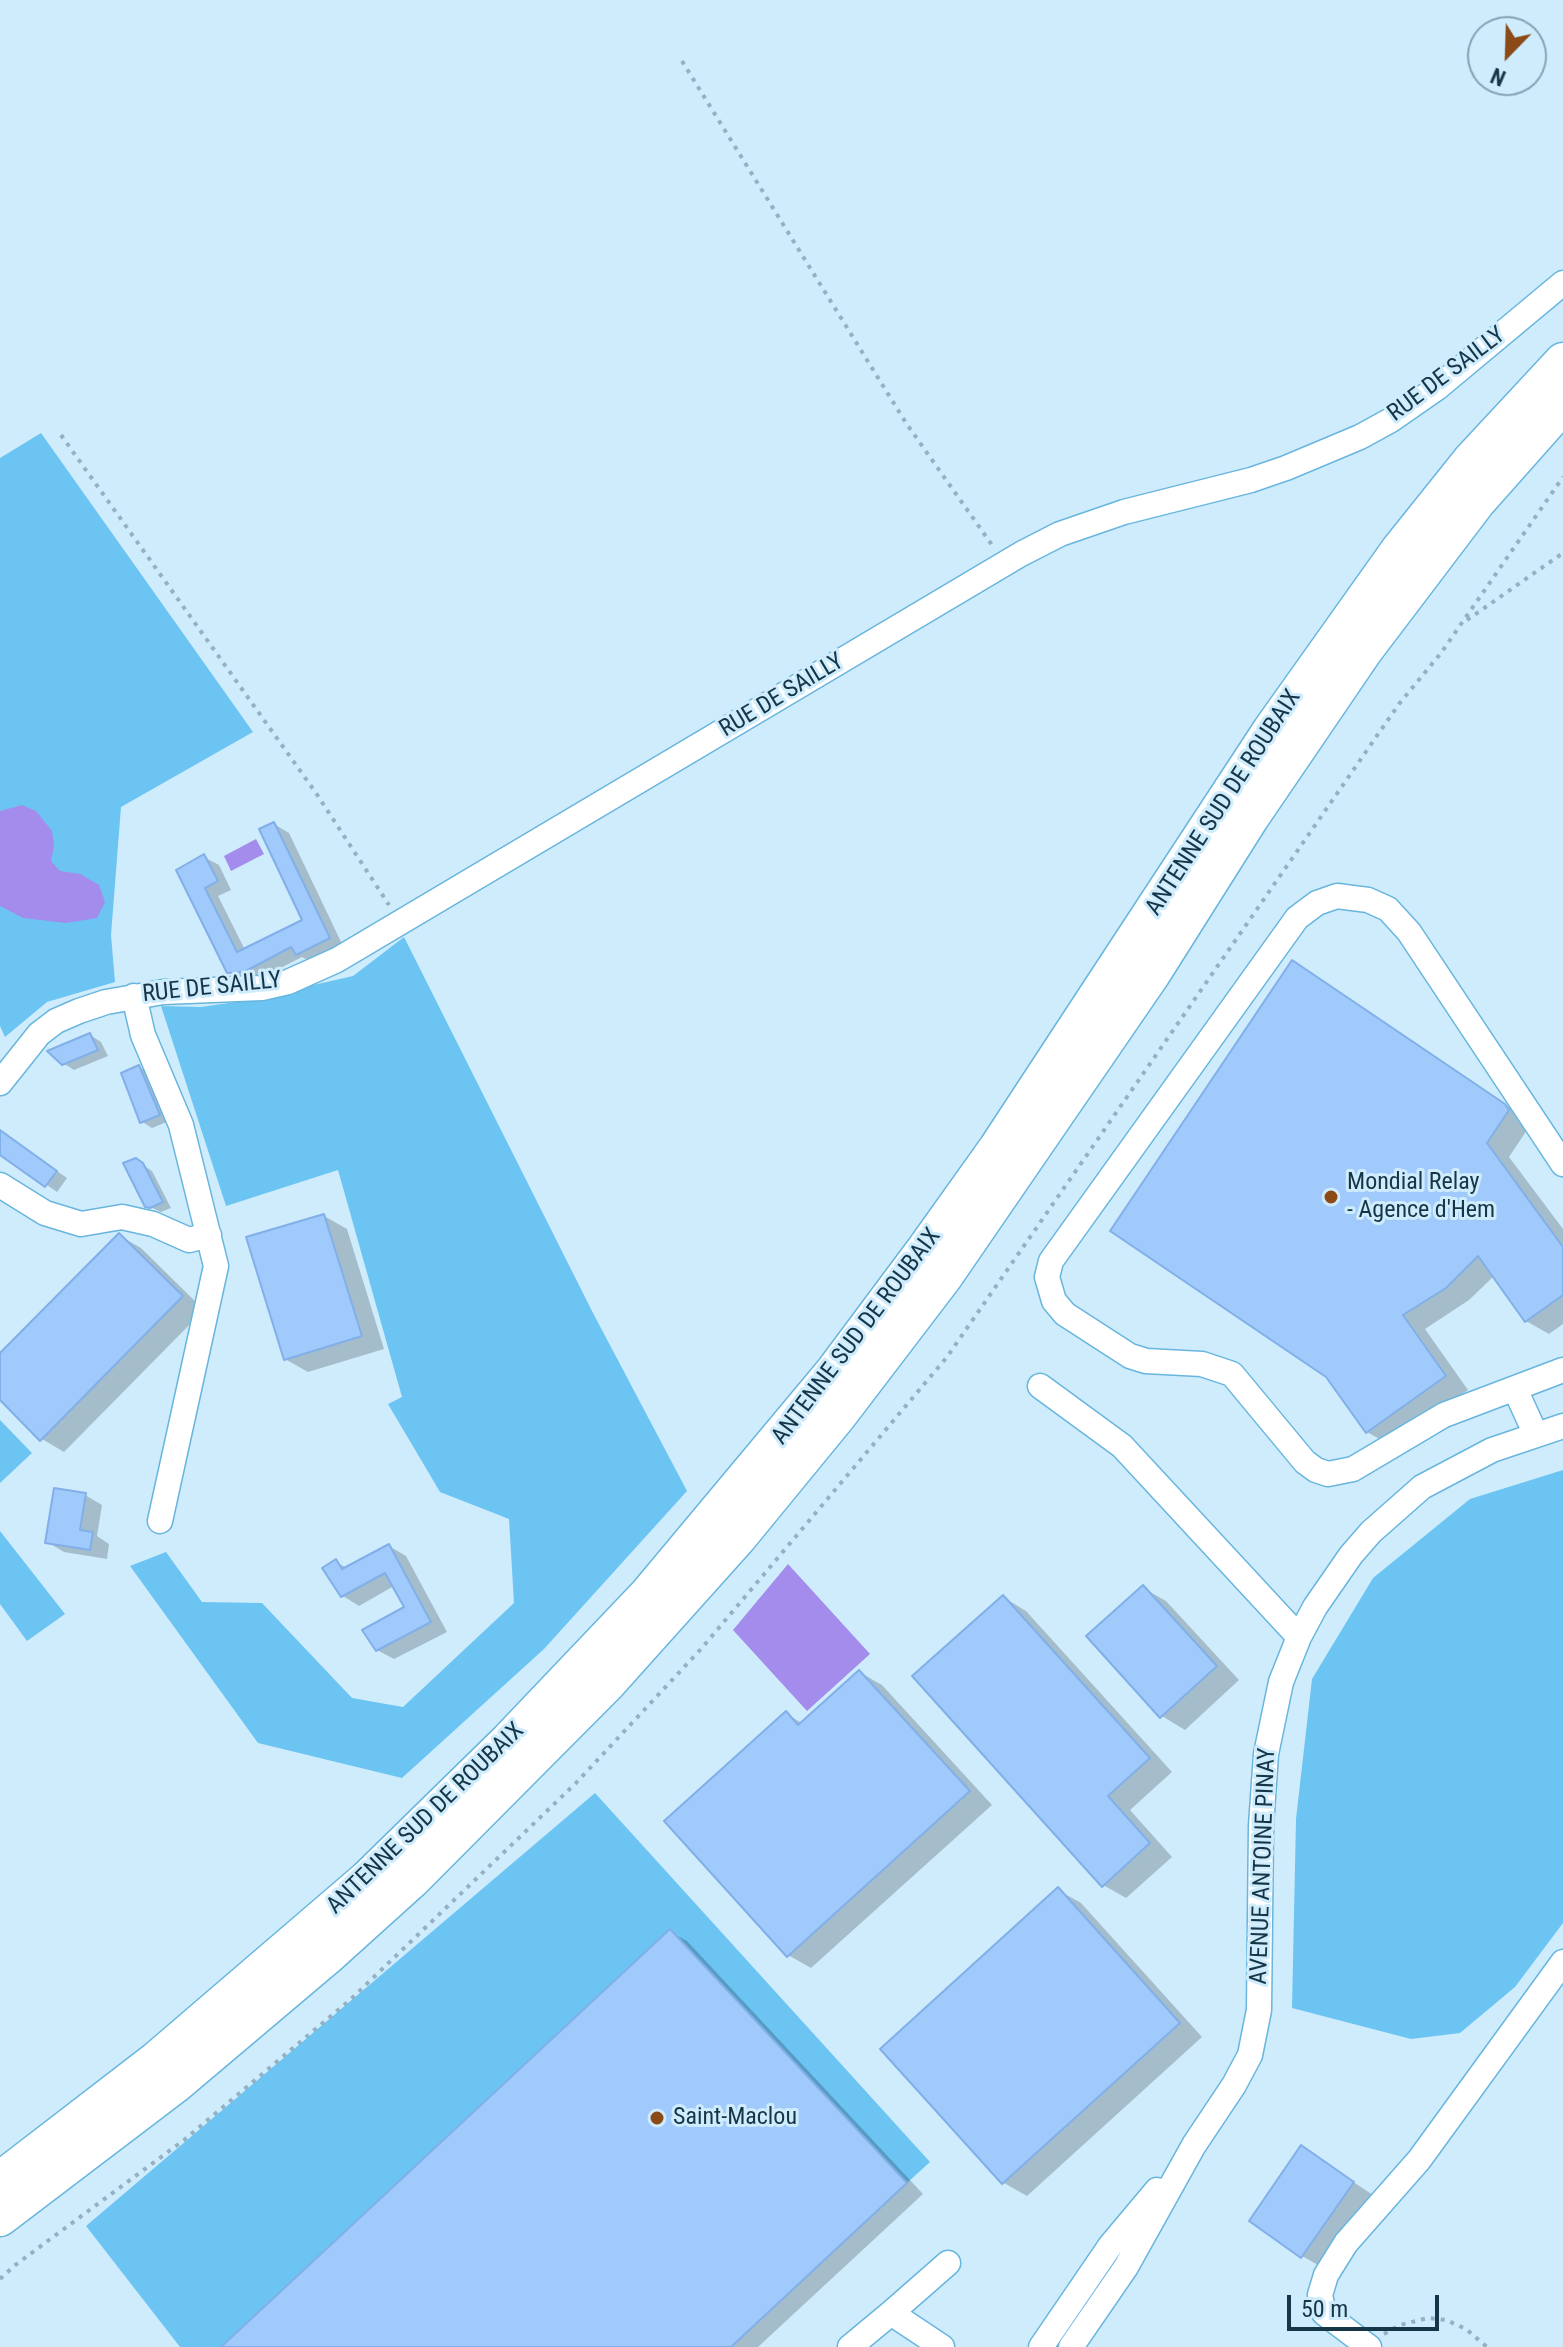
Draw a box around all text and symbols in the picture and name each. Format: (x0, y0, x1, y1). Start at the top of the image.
north arrow (1467, 16, 1547, 96)
text: N (1487, 63, 1509, 91)
street label: RUE DE SAILLY (1383, 321, 1511, 429)
street label: RUE DE SAILLY (715, 648, 849, 744)
street label: ANTENNE SUD DE ROUBAIX (1140, 685, 1308, 921)
street label: RUE DE SAILLY (141, 966, 283, 1010)
place label: Mondial Relay - Agence d'Hem (1347, 1169, 1495, 1225)
marker: Mondial Relay - Agence d'Hem (1322, 1188, 1340, 1206)
street label: ANTENNE SUD DE ROUBAIX (766, 1223, 948, 1451)
street label: ANTENNE SUD DE ROUBAIX (321, 1717, 531, 1921)
street label: AVENUE ANTOINE PINAY (1245, 1747, 1283, 1985)
place label: Saint-Maclou (673, 2104, 797, 2132)
marker: Saint-Maclou (648, 2109, 666, 2127)
scale bar (1291, 2279, 1443, 2329)
text: 50 m (1301, 2295, 1348, 2323)

